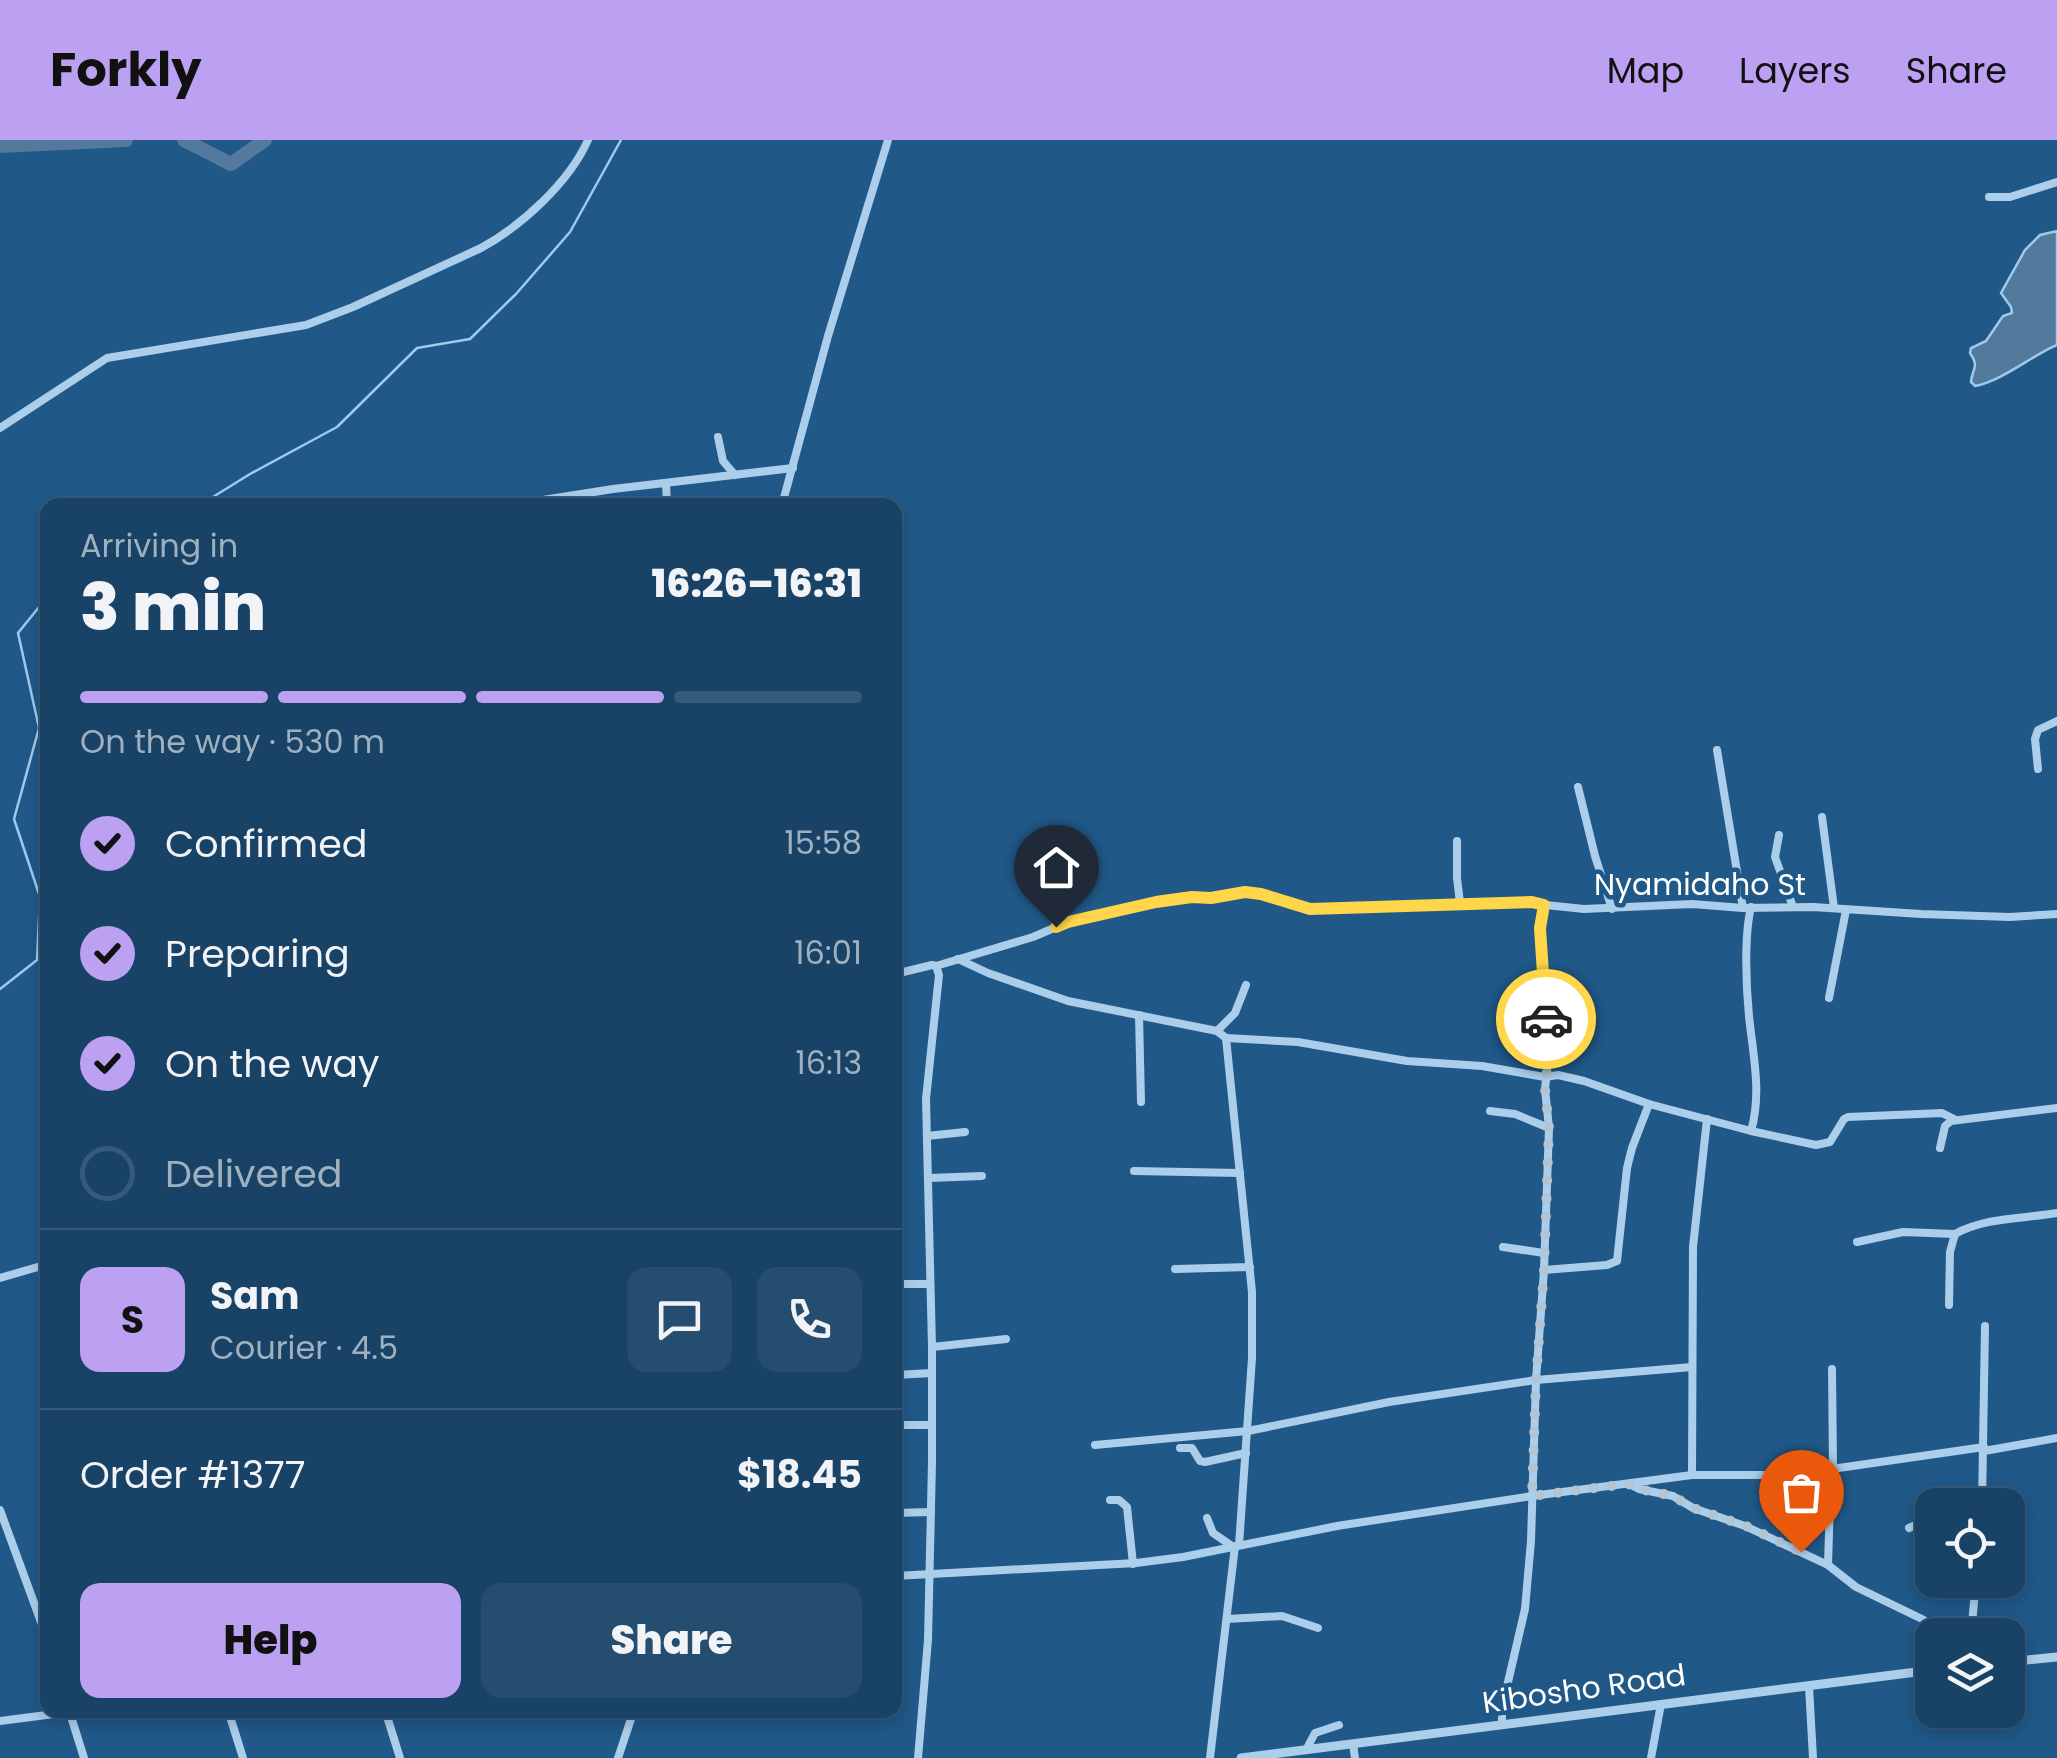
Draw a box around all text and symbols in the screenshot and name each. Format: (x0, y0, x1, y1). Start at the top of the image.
text: Forkly (50, 36, 202, 103)
text: Map (1607, 46, 1684, 95)
text: Layers (1739, 46, 1851, 95)
text: Share (1906, 46, 2007, 95)
text: Arriving in (80, 523, 238, 568)
text: 16:26–16:31 (652, 557, 862, 610)
text: 3 min (80, 562, 266, 653)
text: On the way · 530 m (80, 719, 385, 764)
icon: check (80, 816, 135, 871)
text: Confirmed (165, 817, 367, 870)
text: 15:58 (785, 820, 862, 865)
pin (1014, 825, 1099, 928)
icon: home (1029, 840, 1084, 895)
street label: Nyamidaho St (1594, 863, 1806, 906)
icon: check (80, 926, 135, 981)
text: Preparing (165, 927, 350, 980)
text: 16:01 (794, 930, 862, 975)
courier (1496, 969, 1596, 1069)
icon: car (1519, 992, 1574, 1047)
icon: check (80, 1036, 135, 1091)
text: On the way (165, 1037, 379, 1090)
text: 16:13 (796, 1040, 862, 1085)
text: Delivered (165, 1147, 342, 1200)
button: chat (627, 1267, 732, 1372)
button: phone (757, 1267, 862, 1372)
text: Sam (210, 1269, 299, 1322)
text: S (121, 1293, 144, 1346)
text: Courier · 4.5 (210, 1325, 398, 1370)
text: Order #1377 (80, 1448, 306, 1501)
text: $18.45 (737, 1448, 862, 1501)
pin (1759, 1450, 1844, 1553)
icon: bag (1774, 1465, 1829, 1520)
map controls (1915, 1488, 2025, 1728)
button: locate (1915, 1488, 2025, 1598)
button: Help (80, 1583, 461, 1698)
button: Share (481, 1583, 862, 1698)
button: layers (1915, 1618, 2025, 1728)
street label: Kibosho Road (1479, 1653, 1688, 1724)

